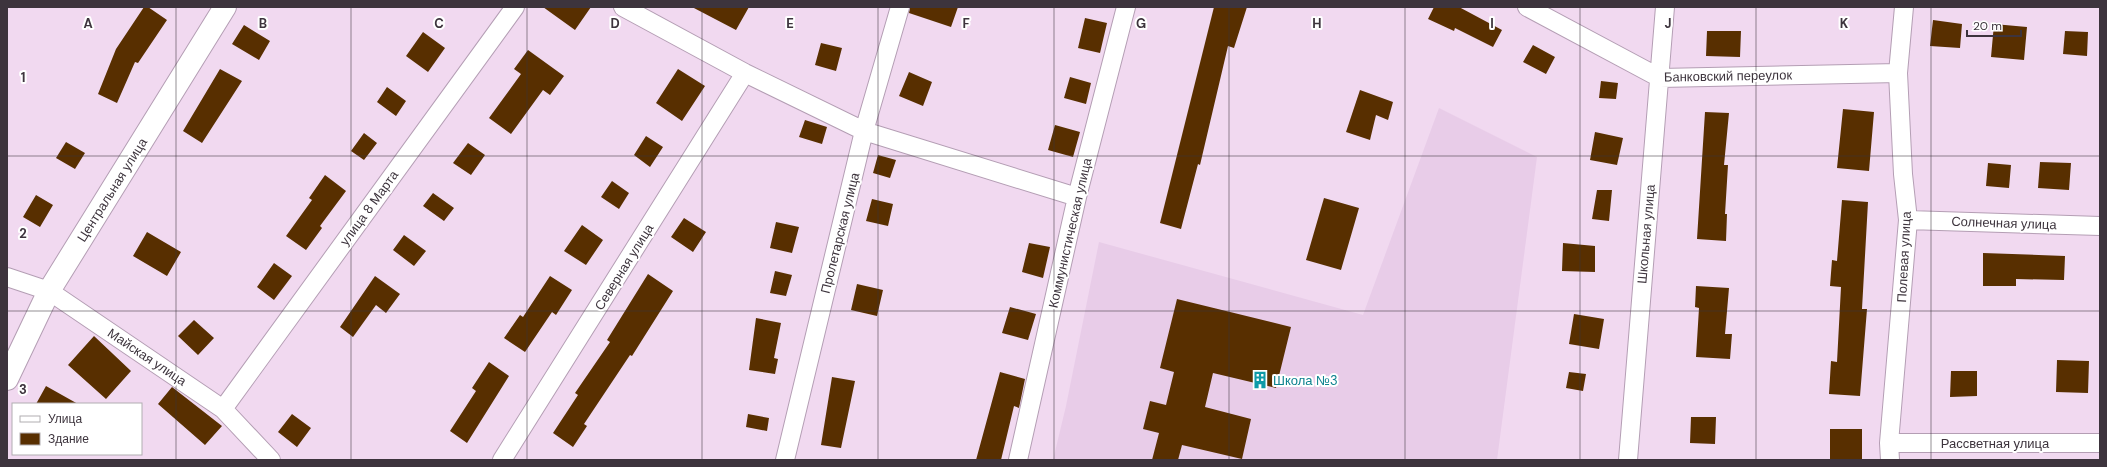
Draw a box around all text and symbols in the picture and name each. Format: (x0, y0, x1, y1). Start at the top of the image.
scale bar (1967, 12, 2021, 38)
text: A (83, 15, 93, 32)
text: B (259, 15, 267, 32)
text: C (434, 15, 444, 32)
text: D (610, 15, 620, 32)
text: E (786, 15, 794, 32)
text: F (962, 15, 970, 32)
text: G (1136, 15, 1146, 32)
text: H (1312, 15, 1322, 32)
text: I (1490, 15, 1494, 32)
text: J (1664, 15, 1672, 32)
text: K (1840, 15, 1849, 32)
text: 20 m (1973, 18, 2002, 34)
street label: Банковский переулок (1664, 66, 1793, 86)
text: 1 (21, 69, 25, 86)
street label: Центральная улица (73, 134, 151, 245)
street label: Коммунистическая улица (1044, 156, 1096, 310)
street label: улица 8 Марта (336, 166, 402, 249)
street label: Пролетарская улица (817, 170, 863, 295)
street label: Школьная улица (1633, 183, 1659, 284)
street label: Полевая улица (1893, 210, 1915, 303)
street label: Солнечная улица (1951, 213, 2058, 233)
street label: Северная улица (591, 220, 658, 313)
text: 2 (19, 225, 27, 242)
street label: Майская улица (104, 324, 190, 390)
building icon: Школа №3 (1250, 370, 1270, 390)
place label: Школа №3 (1273, 372, 1338, 389)
text: 3 (19, 381, 27, 398)
legend (12, 403, 142, 455)
text: Улица (48, 411, 82, 427)
text: Здание (48, 431, 89, 447)
street label: Рассветная улица (1941, 435, 2050, 452)

